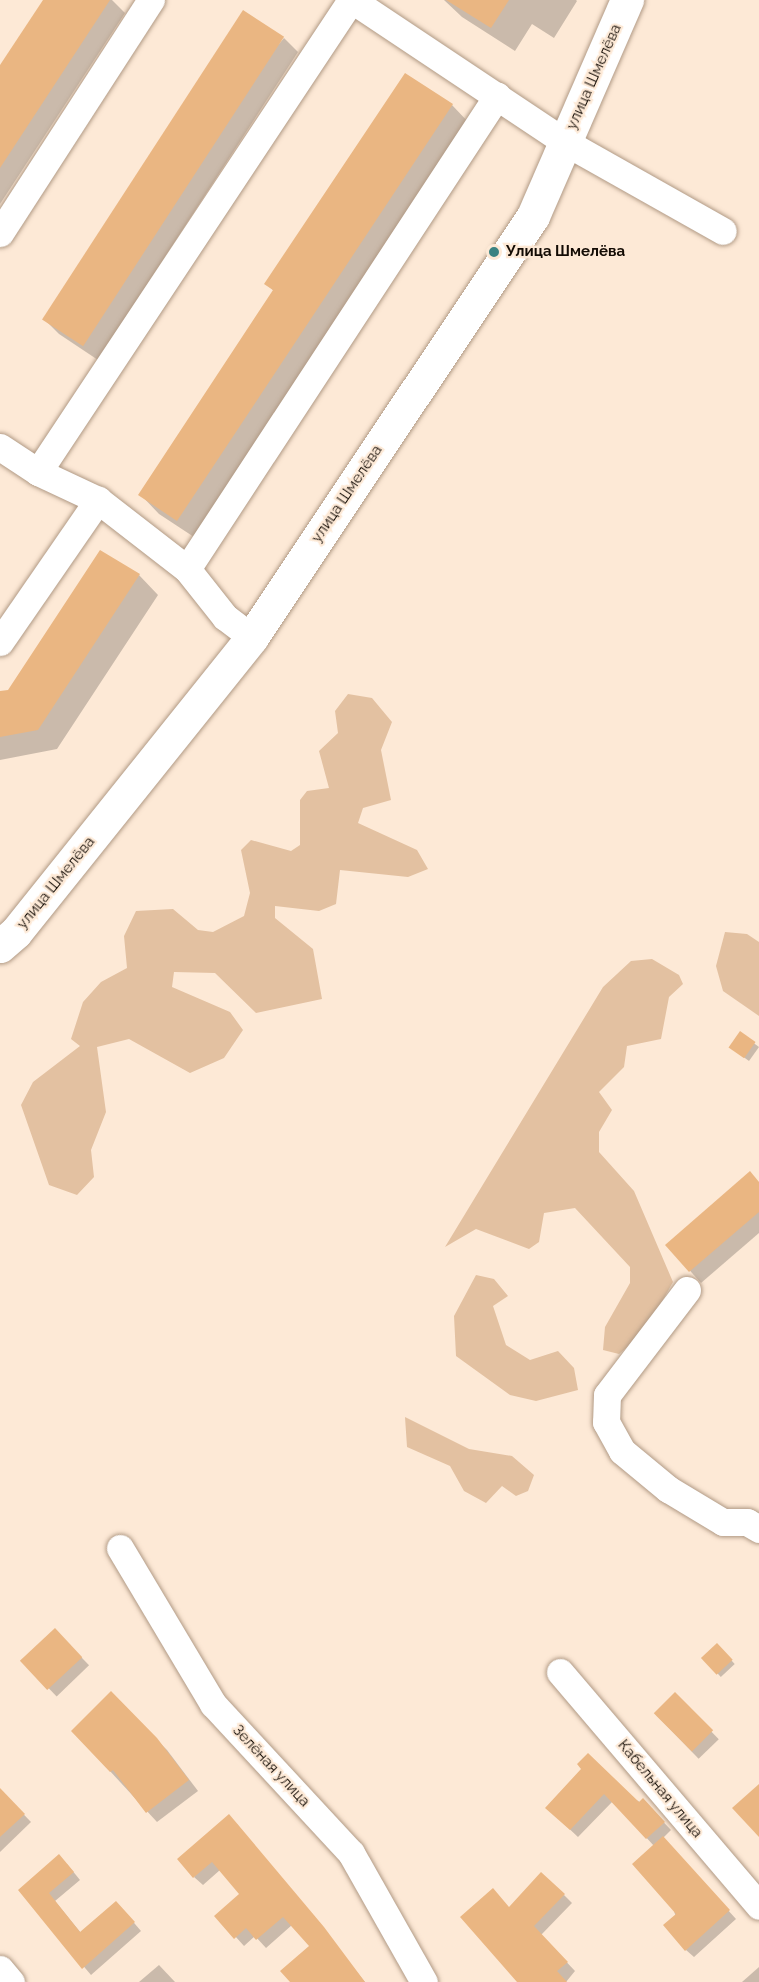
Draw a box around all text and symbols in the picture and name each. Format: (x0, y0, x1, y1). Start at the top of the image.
street label: улица Шмелёва (563, 22, 625, 132)
place label: Улица Шмелёва (506, 243, 625, 261)
marker: Улица Шмелёва (487, 245, 501, 259)
street label: улица Шмелёва (308, 442, 386, 546)
street label: улица Шмелёва (13, 833, 99, 933)
street label: Зелёная улица (229, 1721, 313, 1811)
street label: Кабельная улица (614, 1736, 706, 1842)

